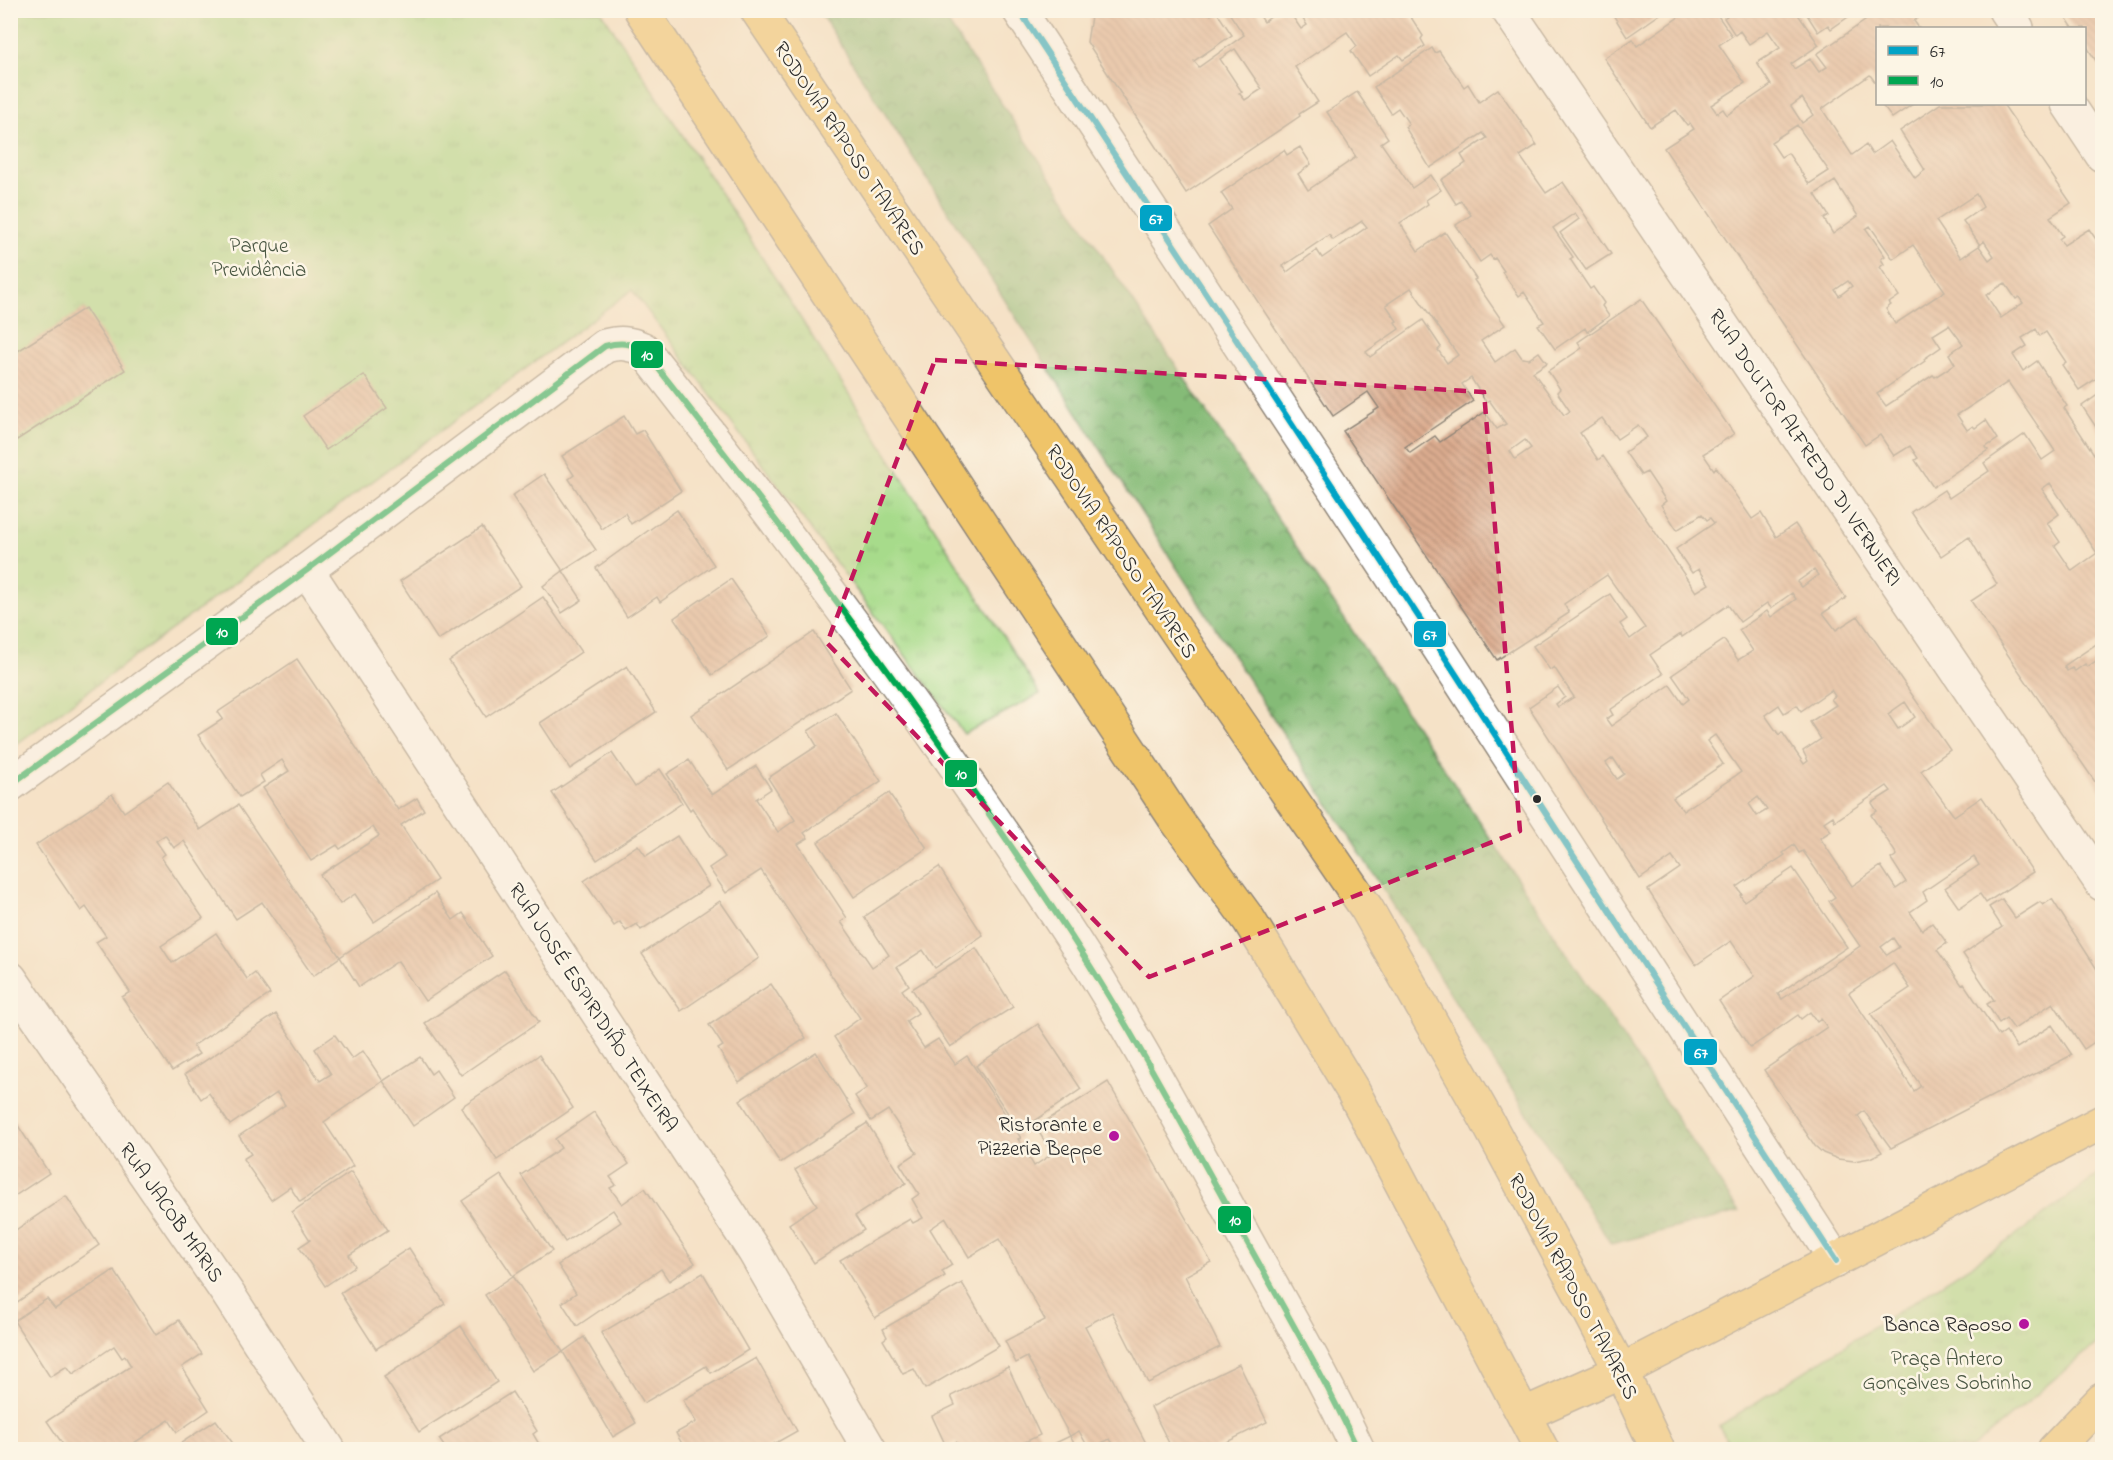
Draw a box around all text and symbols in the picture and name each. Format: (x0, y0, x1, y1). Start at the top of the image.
legend (1876, 27, 2086, 105)
street label: RODOVIA RAPOSO TAVARES (765, 36, 931, 262)
text: 67 (1930, 40, 1946, 66)
text: 10 (1930, 70, 1944, 96)
line badge: 67 (1139, 204, 1173, 232)
text: 67 (1148, 208, 1163, 232)
park label: Parque Previdência (212, 232, 306, 286)
street label: RUA DOUTOR ALFREDO DI VERNIERI (1700, 304, 1909, 593)
line badge: 10 (630, 340, 664, 369)
text: 10 (641, 344, 653, 368)
street label: RODOVIA RAPOSO TAVARES (1037, 439, 1203, 665)
line badge: 10 (205, 617, 239, 646)
line badge: 67 (1413, 620, 1447, 648)
text: 10 (216, 621, 228, 645)
text: 67 (1422, 624, 1437, 648)
line badge: 10 (944, 759, 978, 788)
text: 10 (955, 763, 967, 787)
unlabelled marker (1531, 793, 1543, 805)
street label: RUA JOSÉ ESPIRIDIÃO TEIXEIRA (500, 877, 685, 1139)
line badge: 67 (1683, 1038, 1718, 1066)
text: 67 (1693, 1042, 1708, 1066)
place label: Ristorante e Pizzeria Beppe (978, 1111, 1103, 1165)
marker: Ristorante e Pizzeria Beppe (1107, 1129, 1121, 1143)
street label: RUA JACOB MARIS (111, 1137, 230, 1289)
street label: RODOVIA RAPOSO TAVARES (1500, 1169, 1645, 1405)
line badge: 10 (1217, 1205, 1252, 1234)
text: 10 (1229, 1209, 1241, 1233)
place label: Banca Raposo (1882, 1311, 2012, 1341)
marker: Banca Raposo (2017, 1317, 2031, 1331)
park label: Praça Antero Gonçalves Sobrinho (1862, 1345, 2032, 1399)

